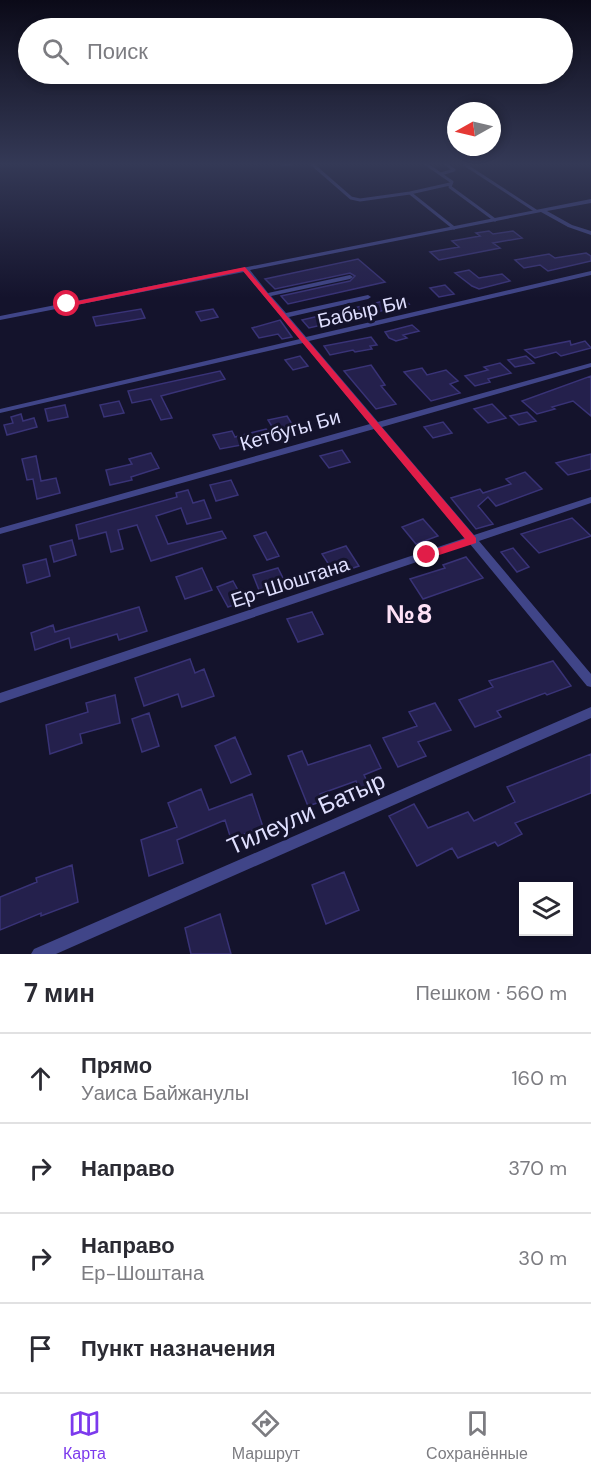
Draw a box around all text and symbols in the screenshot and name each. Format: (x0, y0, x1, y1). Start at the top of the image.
search box (18, 18, 573, 84)
icon: search (39, 35, 72, 68)
text: Поиск (87, 37, 148, 66)
north arrow (447, 102, 501, 156)
street label: Бабыр Би (315, 288, 409, 334)
route start (53, 290, 79, 316)
street label: Кетбугы Би (237, 403, 343, 457)
route end (413, 541, 439, 567)
street label: Ер-Шоштана (227, 550, 353, 613)
district label: №8 (386, 597, 434, 631)
street label: Тилеули Батыр (222, 764, 390, 862)
map controls (519, 882, 573, 936)
button: layers (519, 882, 573, 936)
text: 7 мин (24, 976, 95, 1010)
text: Пешком · 560 m (415, 980, 567, 1006)
text: Прямо (81, 1051, 152, 1080)
icon: ahead (24, 1062, 57, 1095)
text: 160 m (511, 1065, 567, 1091)
text: Уаиса Байжанулы (81, 1080, 249, 1106)
icon: right (24, 1152, 57, 1185)
text: Направо (81, 1154, 175, 1183)
text: 370 m (508, 1155, 567, 1181)
text: Направо (81, 1231, 175, 1260)
icon: right (24, 1242, 57, 1275)
text: 30 m (518, 1245, 567, 1271)
text: Ер-Шоштана (81, 1260, 204, 1286)
icon: arrive (24, 1332, 57, 1365)
text: Пункт назначения (81, 1334, 276, 1363)
tab: Карта (63, 1407, 106, 1464)
tab: Маршрут (232, 1407, 300, 1464)
tab: Сохранённые (426, 1407, 528, 1464)

